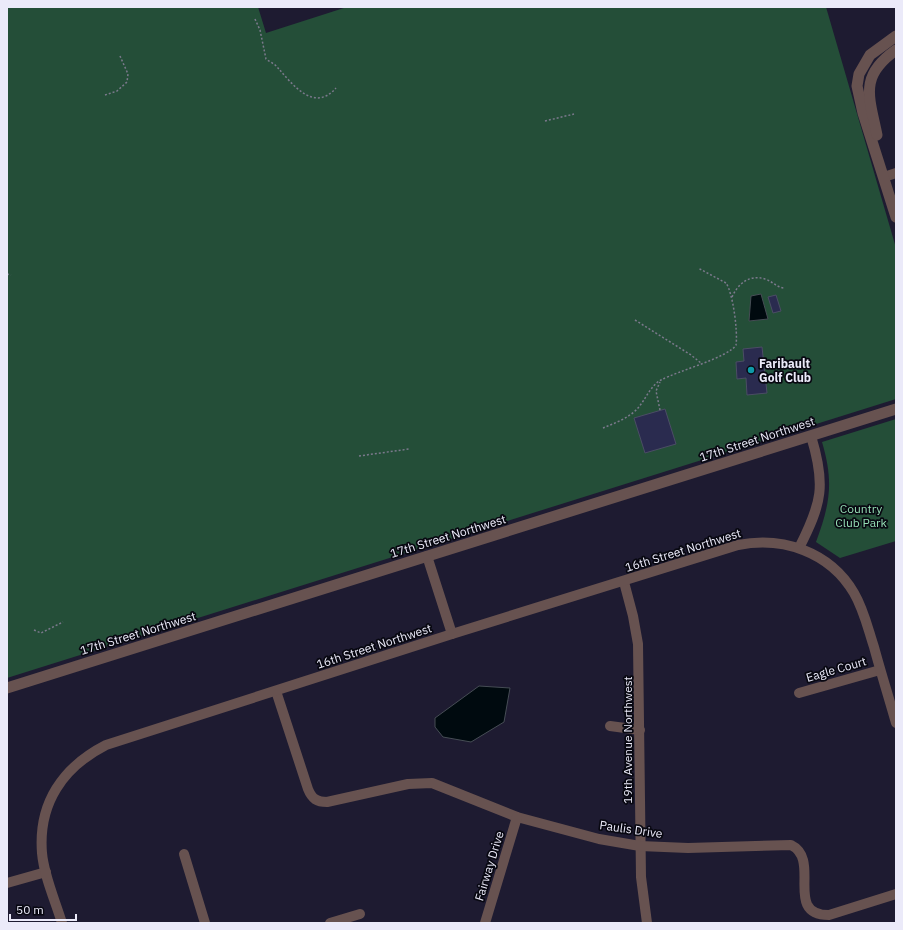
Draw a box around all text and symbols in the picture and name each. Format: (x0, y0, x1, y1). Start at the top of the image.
place label: Faribault Golf Club (759, 356, 811, 385)
marker: Faribault Golf Club (746, 365, 756, 375)
street label: 17th Street Northwest (697, 413, 817, 465)
park label: Country Club Park (835, 501, 887, 530)
street label: 17th Street Northwest (388, 511, 508, 561)
street label: 16th Street Northwest (623, 525, 743, 575)
street label: 17th Street Northwest (78, 608, 198, 658)
street label: 16th Street Northwest (314, 620, 434, 672)
street label: Eagle Court (804, 653, 868, 685)
street label: 19th Avenue Northwest (620, 676, 635, 804)
street label: Paulis Drive (599, 817, 664, 841)
street label: Fairway Drive (471, 829, 507, 903)
scale bar (10, 896, 76, 922)
text: 50 m (16, 902, 44, 917)

